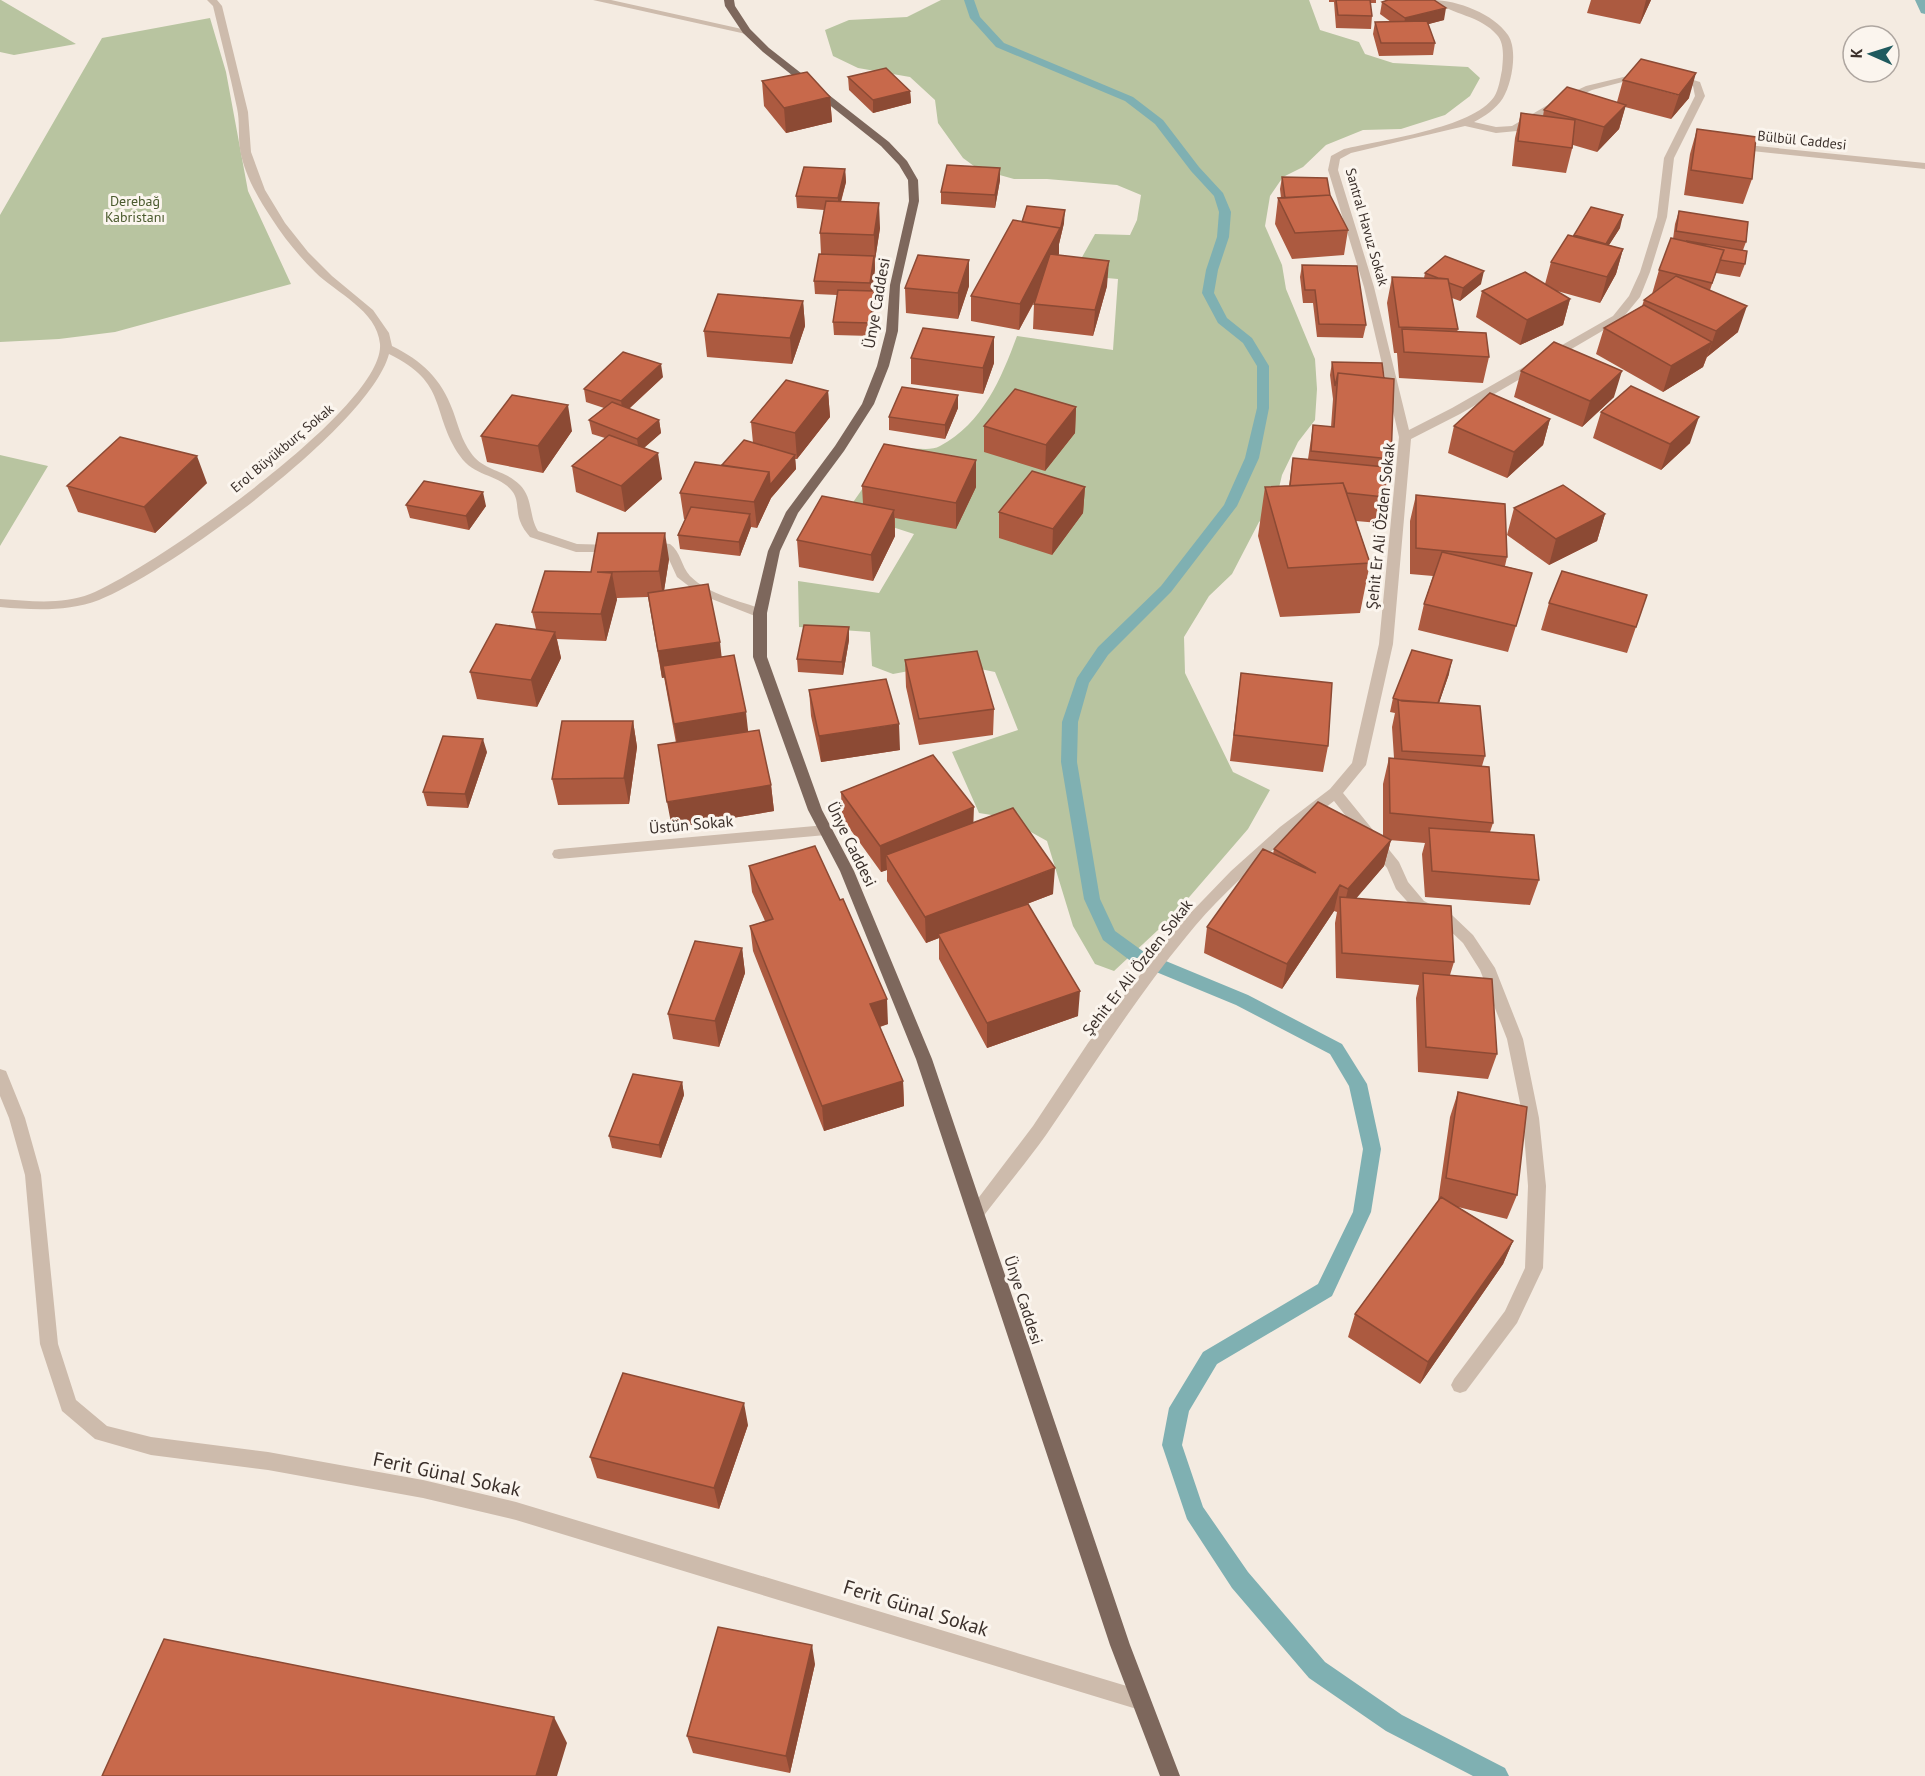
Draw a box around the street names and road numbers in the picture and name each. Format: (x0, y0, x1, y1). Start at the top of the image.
street label: Bülbül Caddesi (1757, 126, 1847, 154)
street label: Santral Havuz Sokak (1342, 166, 1393, 288)
street label: Ünye Caddesi (858, 256, 894, 350)
street label: Erol Büyükburç Sokak (227, 399, 337, 496)
street label: Şehit Er Ali Özden Sokak (1361, 441, 1399, 610)
street label: Ünye Caddesi (823, 798, 881, 890)
street label: Üstün Sokak (648, 810, 734, 838)
street label: Şehit Er Ali Özden Sokak (1078, 895, 1197, 1039)
street label: Ünye Caddesi (1000, 1253, 1048, 1347)
street label: Ferit Günal Sokak (371, 1446, 524, 1502)
street label: Ferit Günal Sokak (840, 1574, 992, 1643)

